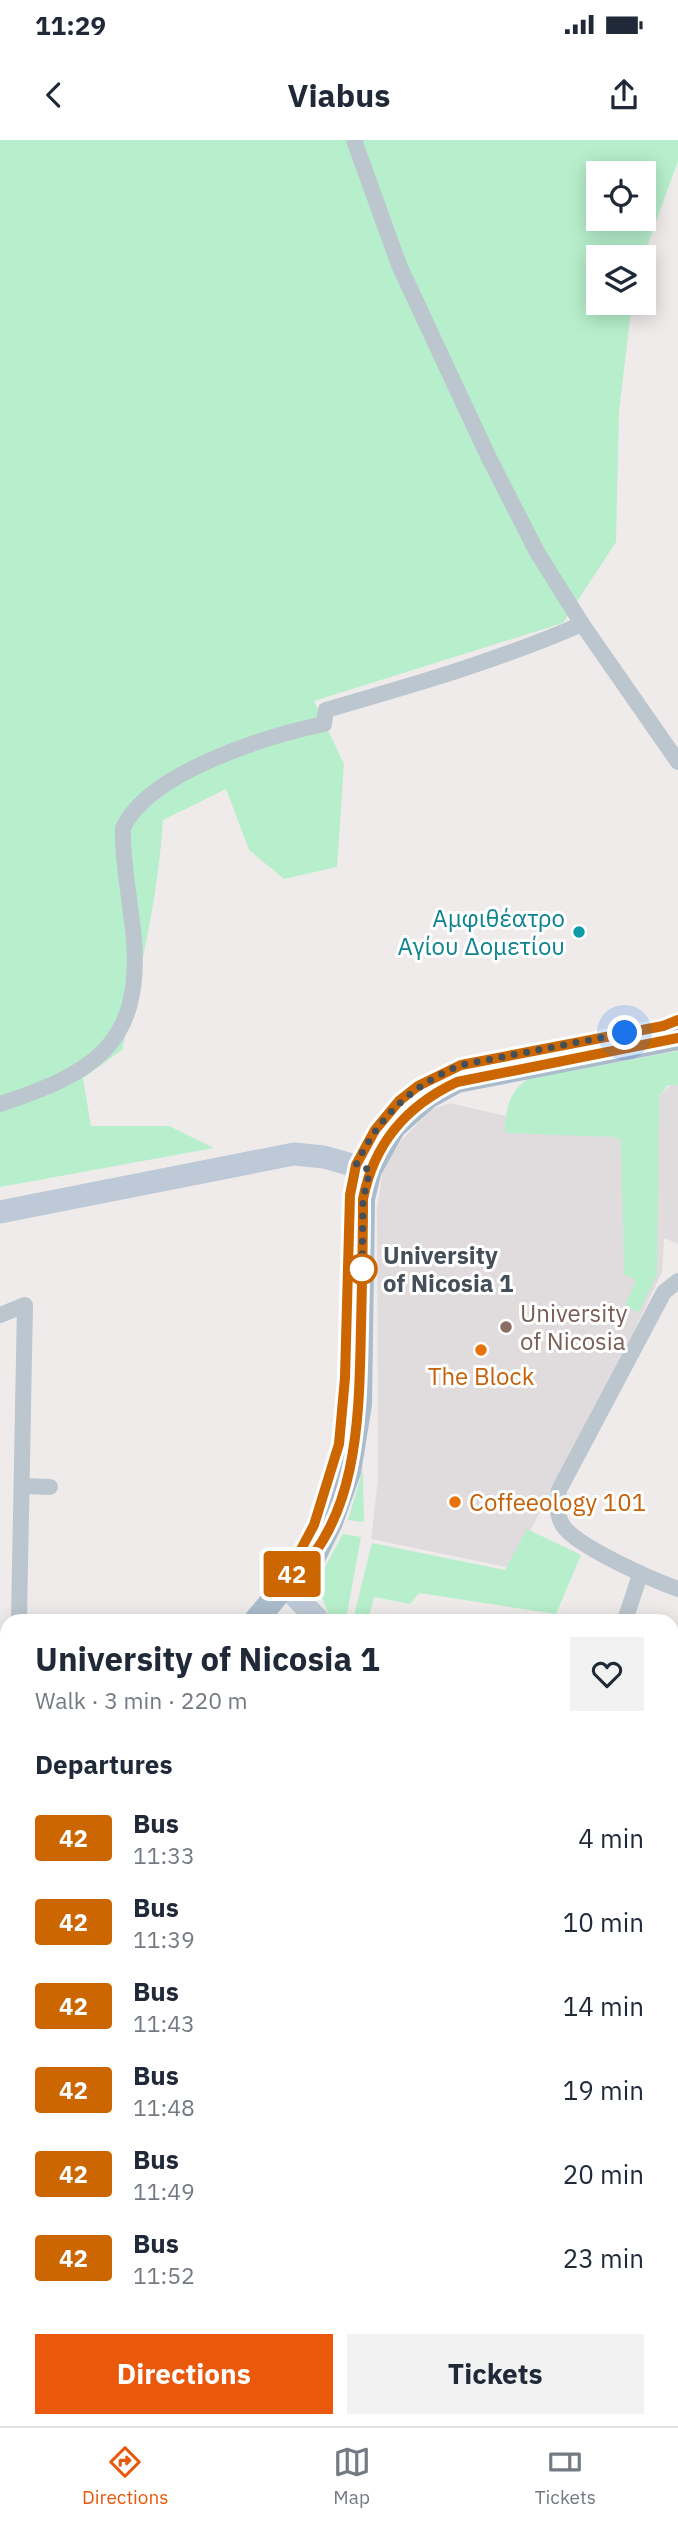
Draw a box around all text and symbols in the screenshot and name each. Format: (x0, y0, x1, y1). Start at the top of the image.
text: 11:29 (35, 8, 106, 42)
text: Viabus (288, 74, 390, 116)
icon: back (35, 76, 73, 114)
icon: share (605, 76, 643, 114)
map controls (586, 161, 656, 315)
button: locate (586, 161, 656, 231)
button: layers (586, 245, 656, 315)
place label: Αμφιθέατρο Αγίου Δομετίου (398, 902, 565, 962)
marker: Αμφιθέατρο Αγίου Δομετίου (571, 924, 587, 940)
your location (607, 1015, 642, 1050)
place label: University of Nicosia 1 (383, 1239, 513, 1299)
marker: University of Nicosia 1 (347, 1254, 377, 1284)
place label: University of Nicosia (520, 1297, 628, 1357)
marker: University of Nicosia (498, 1319, 514, 1335)
marker: The Block (473, 1342, 489, 1358)
place label: The Block (428, 1360, 535, 1392)
place label: Coffeeology 101 (469, 1486, 646, 1518)
marker: Coffeeology 101 (447, 1494, 463, 1510)
line badge: 42 (260, 1551, 324, 1597)
text: 42 (278, 1558, 306, 1590)
text: University of Nicosia 1 (35, 1637, 380, 1680)
button: heart (570, 1637, 644, 1711)
text: Walk · 3 min · 220 m (35, 1685, 248, 1715)
text: Departures (35, 1747, 173, 1781)
text: Bus (133, 1806, 179, 1840)
text: 4 min (578, 1821, 644, 1855)
text: 42 (59, 1822, 88, 1854)
text: 11:33 (133, 1840, 195, 1870)
text: Bus (133, 1890, 179, 1924)
text: 10 min (563, 1905, 644, 1939)
text: 42 (59, 1906, 88, 1938)
text: 11:39 (133, 1924, 195, 1954)
text: Bus (133, 1974, 179, 2008)
text: 14 min (563, 1989, 644, 2023)
text: 42 (59, 1990, 88, 2022)
text: 11:43 (133, 2008, 195, 2038)
text: Bus (133, 2058, 179, 2092)
text: 19 min (563, 2073, 644, 2107)
text: 42 (59, 2074, 88, 2106)
text: 11:48 (133, 2092, 195, 2122)
text: Bus (133, 2142, 179, 2176)
text: 20 min (563, 2157, 644, 2191)
text: 42 (59, 2158, 88, 2190)
text: 11:49 (133, 2176, 195, 2206)
text: Bus (133, 2226, 179, 2260)
text: 23 min (563, 2241, 644, 2275)
text: 42 (59, 2242, 88, 2274)
text: 11:52 (133, 2260, 195, 2290)
button: Directions (35, 2334, 333, 2414)
button: Tickets (347, 2334, 644, 2414)
tab: Directions (82, 2443, 169, 2509)
tab: Map (333, 2443, 371, 2509)
tab: Tickets (535, 2443, 596, 2509)

